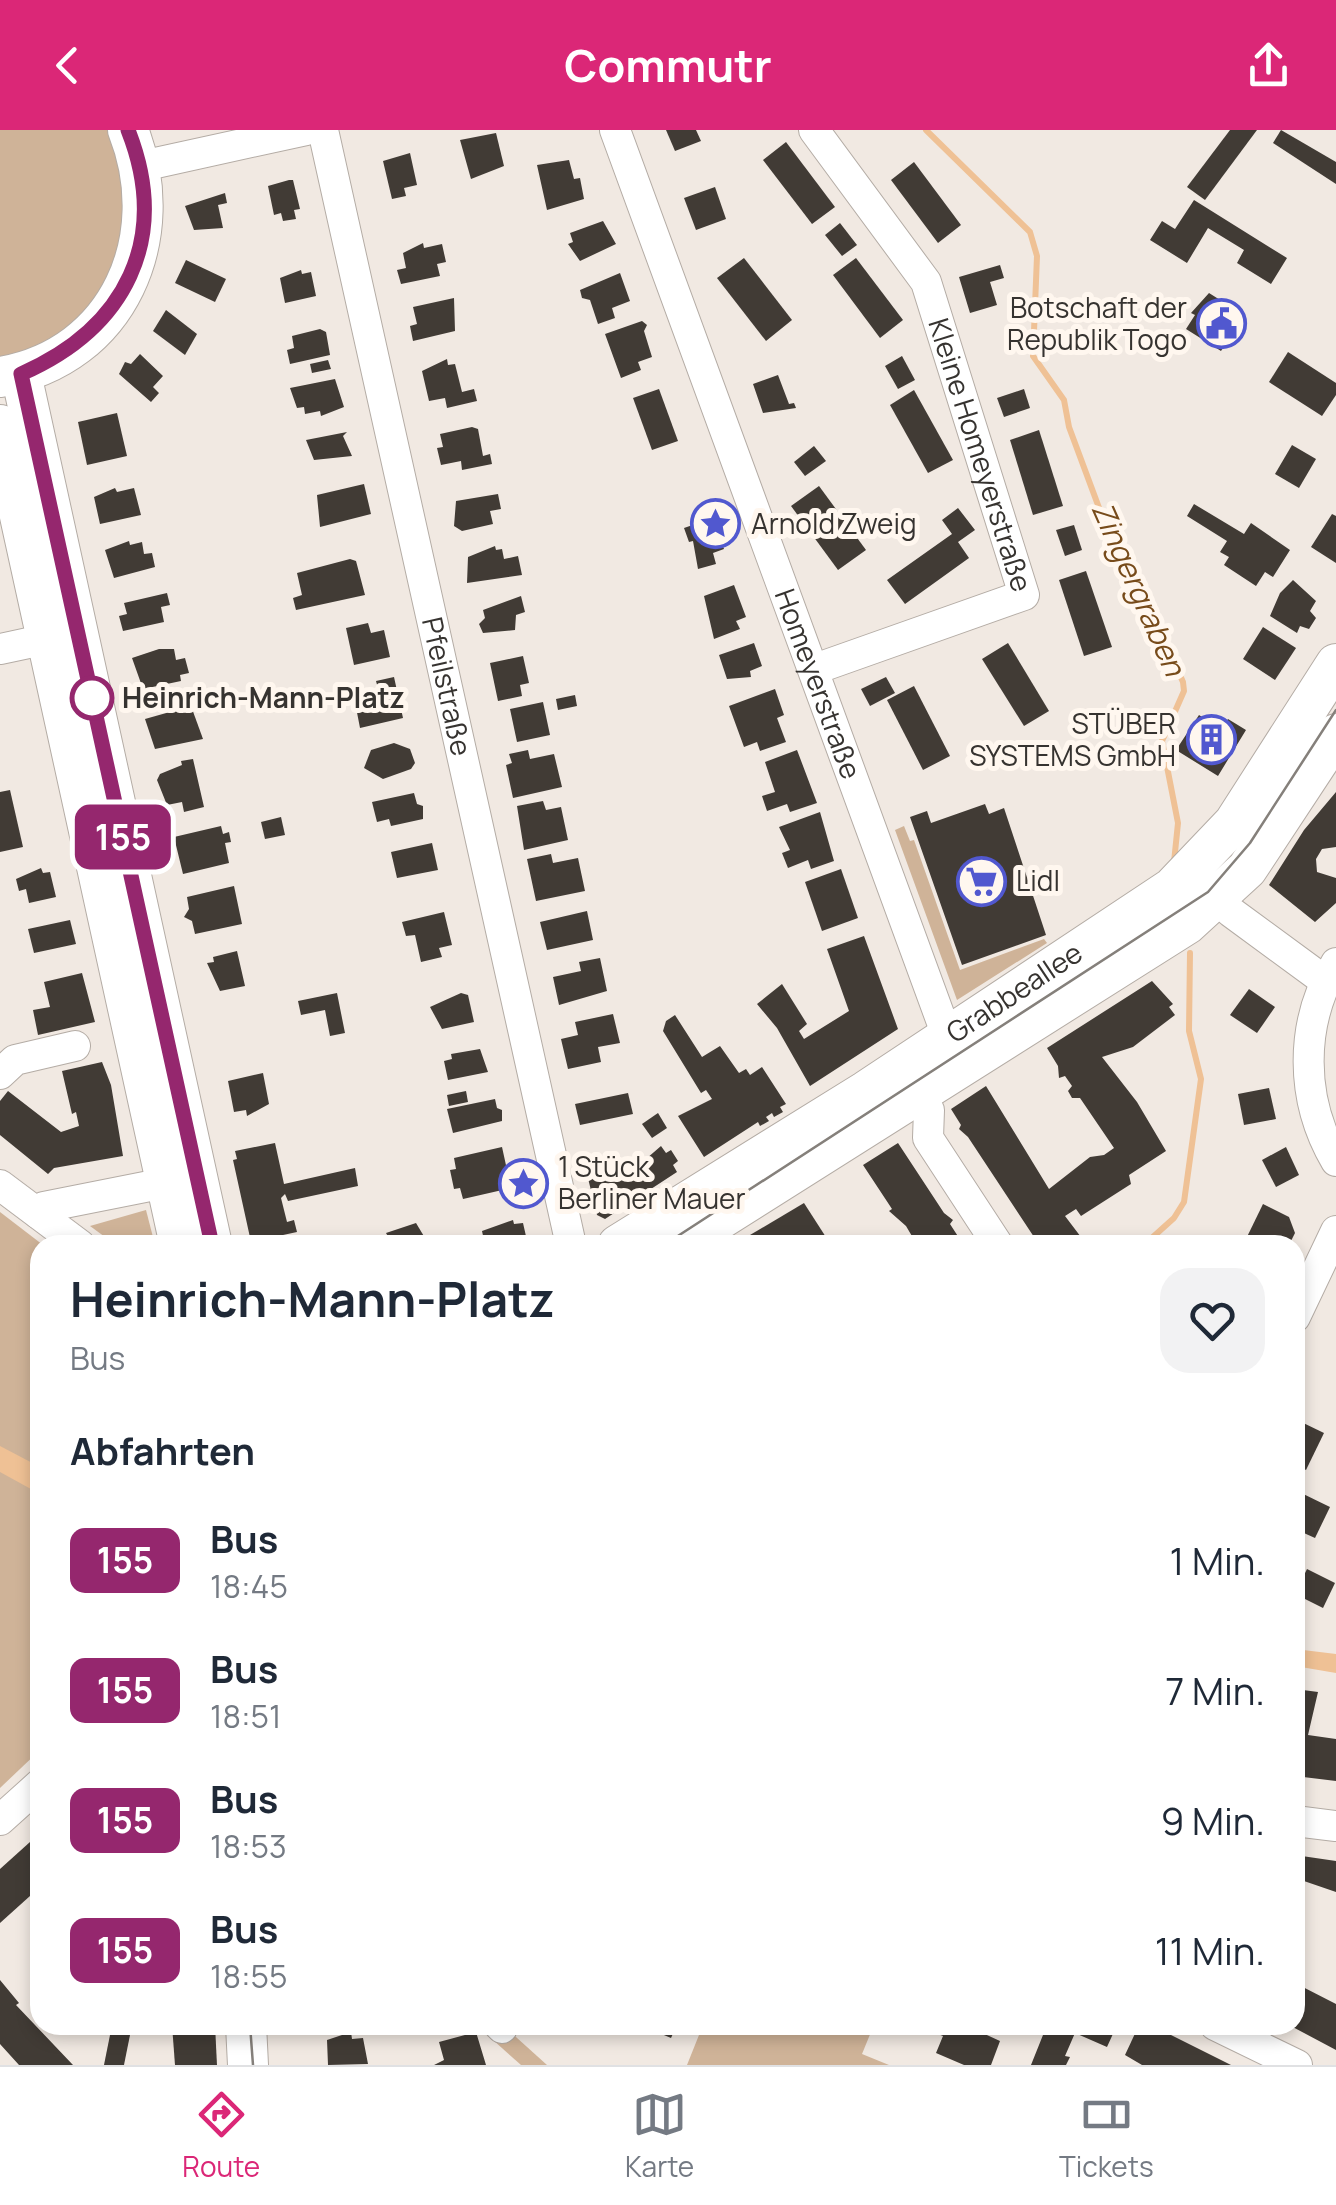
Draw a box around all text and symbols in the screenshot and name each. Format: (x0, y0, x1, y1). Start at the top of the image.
text: Commutr (564, 34, 772, 96)
icon: back (40, 38, 95, 93)
icon: share (1241, 38, 1296, 93)
place label: Botschaft der Republik Togo (1007, 288, 1187, 358)
public building icon: Botschaft der Republik Togo (1196, 298, 1248, 350)
street label: Kleine Homeyerstraße (920, 313, 1042, 596)
water label: Zingergraben (1083, 495, 1196, 683)
place icon: Arnold Zweig (690, 498, 742, 550)
place label: Arnold Zweig (751, 504, 917, 542)
street label: Homeyerstraße (767, 583, 871, 784)
street label: Pfeilstraße (414, 613, 482, 759)
marker: Heinrich-Mann-Platz (71, 677, 113, 719)
place label: Heinrich-Mann-Platz (122, 678, 405, 716)
place label: STÜBER SYSTEMS GmbH (969, 704, 1176, 774)
building icon: STÜBER SYSTEMS GmbH (1185, 714, 1237, 766)
line badge: 155 (66, 804, 180, 870)
text: 155 (95, 813, 151, 861)
supermarket icon: Lidl (955, 855, 1007, 907)
place label: Lidl (1016, 861, 1060, 899)
street label: Grabbeallee (939, 933, 1089, 1051)
place label: 1 Stück Berliner Mauer (558, 1147, 745, 1217)
place icon: 1 Stück Berliner Mauer (497, 1157, 549, 1209)
text: Heinrich-Mann-Platz (70, 1266, 555, 1331)
button: heart (1160, 1268, 1265, 1373)
text: Bus (70, 1336, 125, 1380)
text: Abfahrten (70, 1424, 255, 1476)
text: Bus (210, 1512, 278, 1564)
text: 1 Min. (1170, 1534, 1265, 1586)
text: 155 (97, 1536, 153, 1584)
text: 18:45 (210, 1564, 288, 1608)
text: Bus (210, 1642, 278, 1694)
text: 7 Min. (1165, 1664, 1265, 1716)
text: 155 (97, 1666, 153, 1714)
text: 18:51 (210, 1694, 282, 1738)
text: Bus (210, 1772, 278, 1824)
text: 9 Min. (1161, 1794, 1265, 1846)
text: 155 (97, 1796, 153, 1844)
text: 18:53 (210, 1824, 287, 1868)
text: Bus (210, 1902, 278, 1954)
text: 11 Min. (1155, 1924, 1265, 1976)
text: 155 (97, 1926, 153, 1974)
text: 18:55 (210, 1954, 288, 1998)
tab: Route (182, 2087, 260, 2185)
tab: Karte (625, 2087, 694, 2185)
tab: Tickets (1059, 2087, 1154, 2185)

